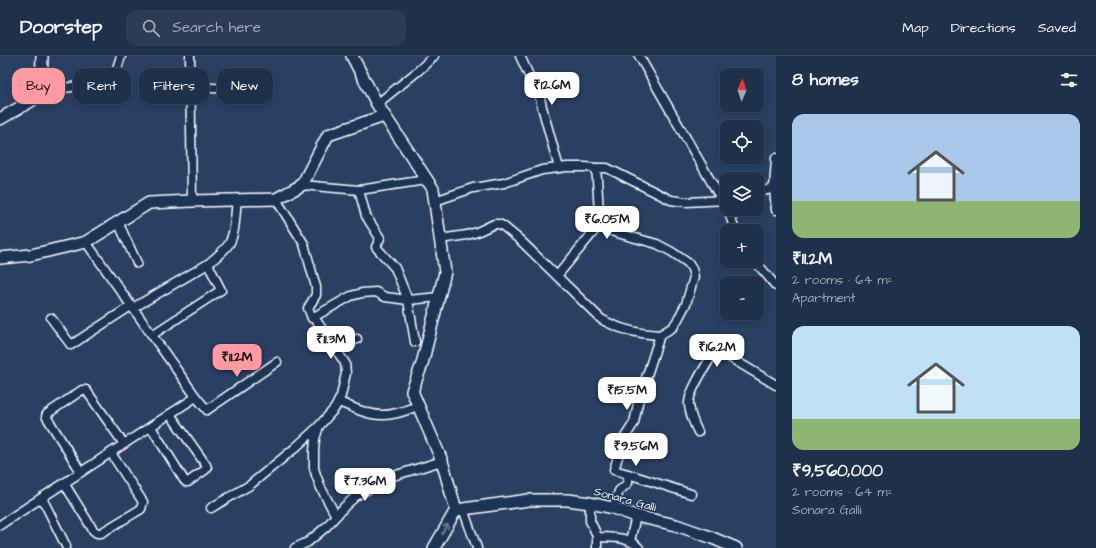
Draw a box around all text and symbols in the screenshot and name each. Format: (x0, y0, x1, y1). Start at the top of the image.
search box (126, 10, 406, 46)
text: Doorstep (20, 14, 102, 41)
icon: search (140, 17, 162, 39)
text: Search here (172, 17, 261, 38)
text: Map (902, 18, 929, 38)
text: Directions (951, 18, 1016, 38)
text: Saved (1038, 18, 1076, 38)
chip: Buy (12, 68, 65, 104)
chip: Rent (73, 68, 131, 104)
chip: Filters (139, 68, 209, 104)
chip: New (217, 68, 273, 104)
north arrow (720, 68, 764, 112)
map controls (720, 68, 764, 320)
text: 8 homes (792, 68, 859, 92)
icon: filters (1058, 69, 1080, 91)
pin: ₹12.6M (519, 72, 585, 106)
text: ₹12.6M (533, 76, 571, 94)
button: locate (720, 120, 764, 164)
icon: home (900, 140, 972, 212)
button: layers (720, 172, 764, 216)
pin: ₹6.05M (574, 206, 640, 240)
text: ₹6.05M (584, 210, 630, 228)
button: + (720, 224, 764, 268)
text: ₹11.2M (792, 247, 832, 271)
text: 2 rooms · 64 m² (792, 271, 893, 289)
button: − (720, 276, 764, 320)
text: Apartment (792, 289, 856, 307)
pin: ₹11.3M (298, 326, 364, 360)
text: ₹11.3M (316, 330, 346, 348)
pin: ₹16.2M (684, 334, 750, 368)
text: ₹16.2M (698, 338, 736, 356)
pin: ₹11.2M (204, 344, 270, 378)
text: ₹11.2M (222, 348, 252, 366)
icon: home (900, 352, 972, 424)
pin: ₹15.5M (594, 377, 660, 411)
text: ₹15.5M (607, 381, 647, 399)
pin: ₹9.56M (603, 433, 669, 467)
text: ₹9.56M (614, 437, 658, 455)
text: ₹9,560,000 (792, 459, 883, 483)
pin: ₹7.36M (332, 468, 398, 502)
text: ₹7.36M (344, 472, 386, 490)
street label: Sonara Galli (592, 483, 658, 516)
text: 2 rooms · 64 m² (792, 483, 893, 501)
text: Sonara Galli (792, 501, 861, 519)
one-way arrow (442, 523, 450, 535)

